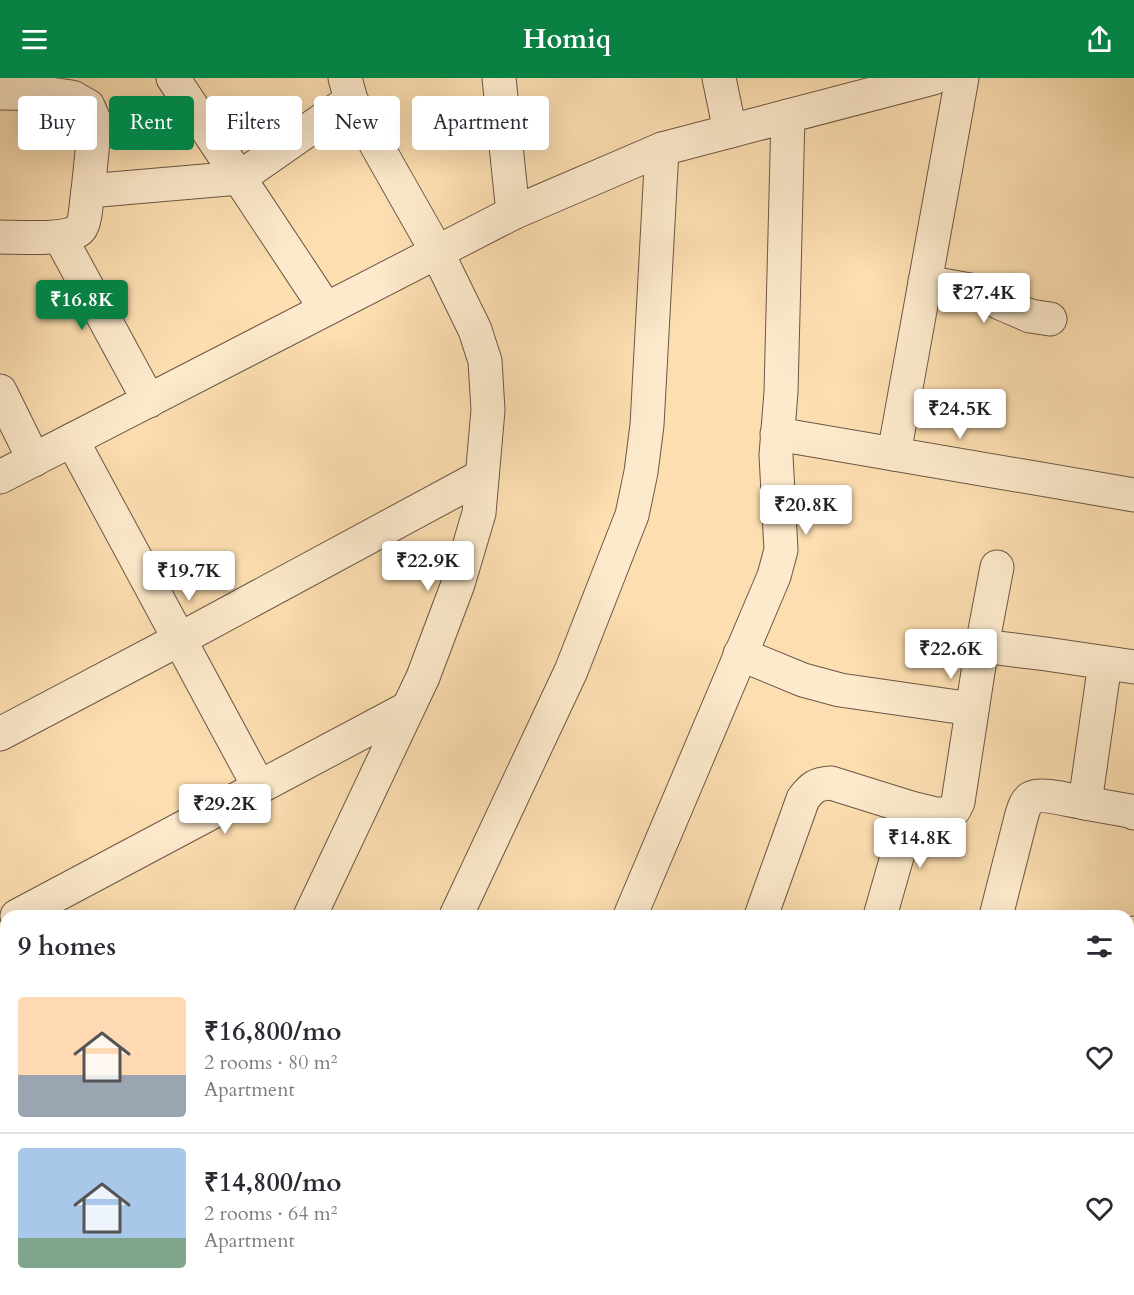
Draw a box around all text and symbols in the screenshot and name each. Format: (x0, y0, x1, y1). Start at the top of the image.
text: Homiq (523, 21, 611, 58)
icon: menu (18, 23, 51, 56)
icon: share (1083, 23, 1116, 56)
chip: Buy (18, 96, 97, 150)
chip: Rent (109, 96, 194, 150)
chip: Filters (206, 96, 302, 150)
chip: New (314, 96, 400, 150)
chip: Apartment (412, 96, 549, 150)
pin: ₹27.4K (935, 273, 1033, 324)
text: ₹27.4K (952, 279, 1016, 306)
pin: ₹16.8K (33, 280, 131, 331)
text: ₹16.8K (50, 286, 114, 313)
pin: ₹24.5K (911, 389, 1009, 440)
text: ₹24.5K (928, 395, 992, 422)
pin: ₹20.8K (757, 485, 855, 536)
text: ₹20.8K (774, 491, 838, 518)
pin: ₹22.9K (379, 541, 477, 592)
text: ₹22.9K (396, 547, 460, 574)
pin: ₹19.7K (140, 551, 238, 602)
text: ₹19.7K (157, 557, 221, 584)
pin: ₹22.6K (902, 629, 1000, 680)
text: ₹22.6K (919, 635, 983, 662)
pin: ₹29.2K (176, 784, 274, 835)
text: ₹29.2K (193, 790, 257, 817)
pin: ₹14.8K (871, 818, 969, 869)
text: ₹14.8K (888, 824, 952, 851)
text: 9 homes (18, 929, 116, 964)
icon: filters (1083, 930, 1116, 963)
text: ₹16,800/mo (204, 1014, 341, 1049)
icon: home (66, 1021, 138, 1093)
icon: heart (1083, 1041, 1116, 1074)
text: 2 rooms · 80 m² (204, 1049, 337, 1076)
text: Apartment (204, 1076, 295, 1103)
text: ₹14,800/mo (204, 1165, 341, 1200)
icon: home (66, 1172, 138, 1244)
icon: heart (1083, 1192, 1116, 1225)
text: 2 rooms · 64 m² (204, 1200, 337, 1227)
text: Apartment (204, 1227, 295, 1254)

